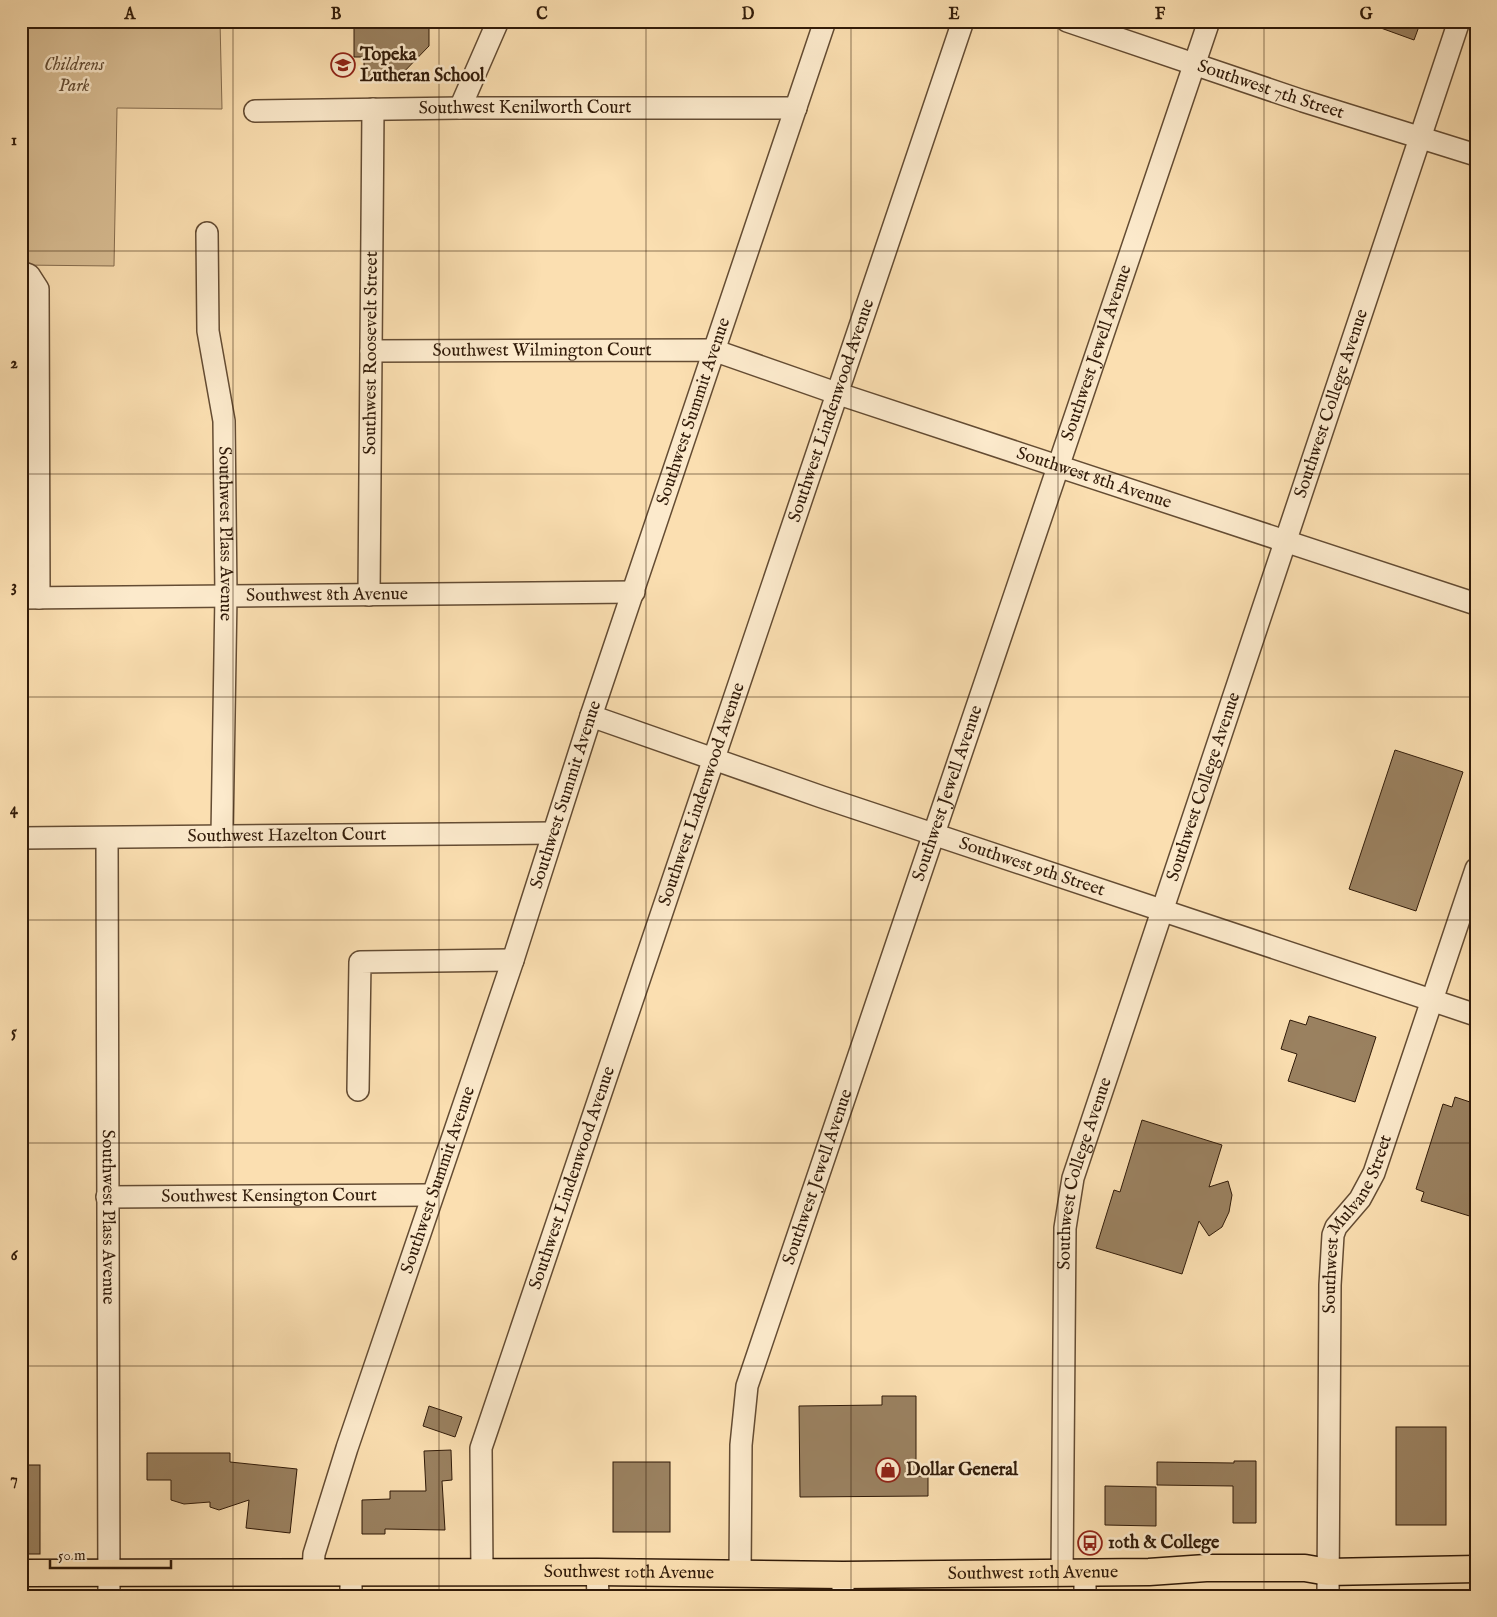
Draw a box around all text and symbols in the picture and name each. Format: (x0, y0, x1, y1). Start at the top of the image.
text: A (124, 5, 137, 25)
text: B (331, 5, 342, 25)
text: C (536, 5, 548, 25)
text: D (742, 5, 755, 25)
text: E (948, 5, 960, 25)
text: F (1155, 5, 1166, 25)
text: G (1360, 5, 1373, 25)
place label: Topeka Lutheran School (359, 44, 486, 88)
school or university icon: Topeka Lutheran School (330, 52, 356, 78)
park label: Childrens Park (44, 54, 105, 98)
street label: Southwest 7th Street (1194, 55, 1347, 125)
street label: Southwest Kenilworth Court (418, 96, 631, 120)
text: 1 (11, 131, 17, 151)
street label: Southwest Roosevelt Street (359, 251, 383, 455)
street label: Southwest Jewell Avenue (1056, 262, 1137, 444)
street label: Southwest Lindenwood Avenue (783, 296, 880, 525)
street label: Southwest College Avenue (1289, 306, 1374, 501)
street label: Southwest Summit Avenue (651, 315, 736, 508)
street label: Southwest Wilmington Court (432, 339, 652, 362)
text: 2 (10, 354, 18, 374)
street label: Southwest 8th Avenue (1014, 442, 1175, 514)
street label: Southwest Plass Avenue (213, 446, 238, 621)
text: 3 (11, 577, 17, 597)
street label: Southwest 8th Avenue (246, 583, 408, 607)
street label: Southwest Lindenwood Avenue (653, 680, 750, 909)
street label: Southwest College Avenue (1161, 689, 1246, 884)
street label: Southwest Summit Avenue (525, 698, 607, 892)
street label: Southwest Jewell Avenue (907, 702, 988, 884)
text: 4 (10, 800, 19, 820)
street label: Southwest Hazelton Court (187, 823, 387, 848)
street label: Southwest 9th Street (956, 832, 1108, 902)
text: 5 (11, 1023, 17, 1043)
street label: Southwest Lindenwood Avenue (524, 1063, 621, 1293)
street label: Southwest College Avenue (1053, 1075, 1117, 1270)
street label: Southwest Summit Avenue (396, 1083, 481, 1277)
street label: Southwest Jewell Avenue (777, 1086, 858, 1268)
street label: Southwest Plass Avenue (96, 1129, 120, 1305)
street label: Southwest Mulvane Street (1318, 1132, 1397, 1314)
street label: Southwest Kensington Court (161, 1184, 377, 1208)
text: 6 (11, 1246, 19, 1266)
shop icon: Dollar General (875, 1457, 901, 1483)
place label: Dollar General (906, 1459, 1019, 1482)
text: 7 (10, 1470, 18, 1490)
bus stop icon: 10th & College (1077, 1530, 1103, 1556)
place label: 10th & College (1108, 1532, 1220, 1555)
scale bar (50, 1537, 171, 1569)
text: 50 m (58, 1546, 86, 1565)
street label: Southwest 10th Avenue (544, 1560, 714, 1585)
street label: Southwest 10th Avenue (948, 1561, 1118, 1585)

